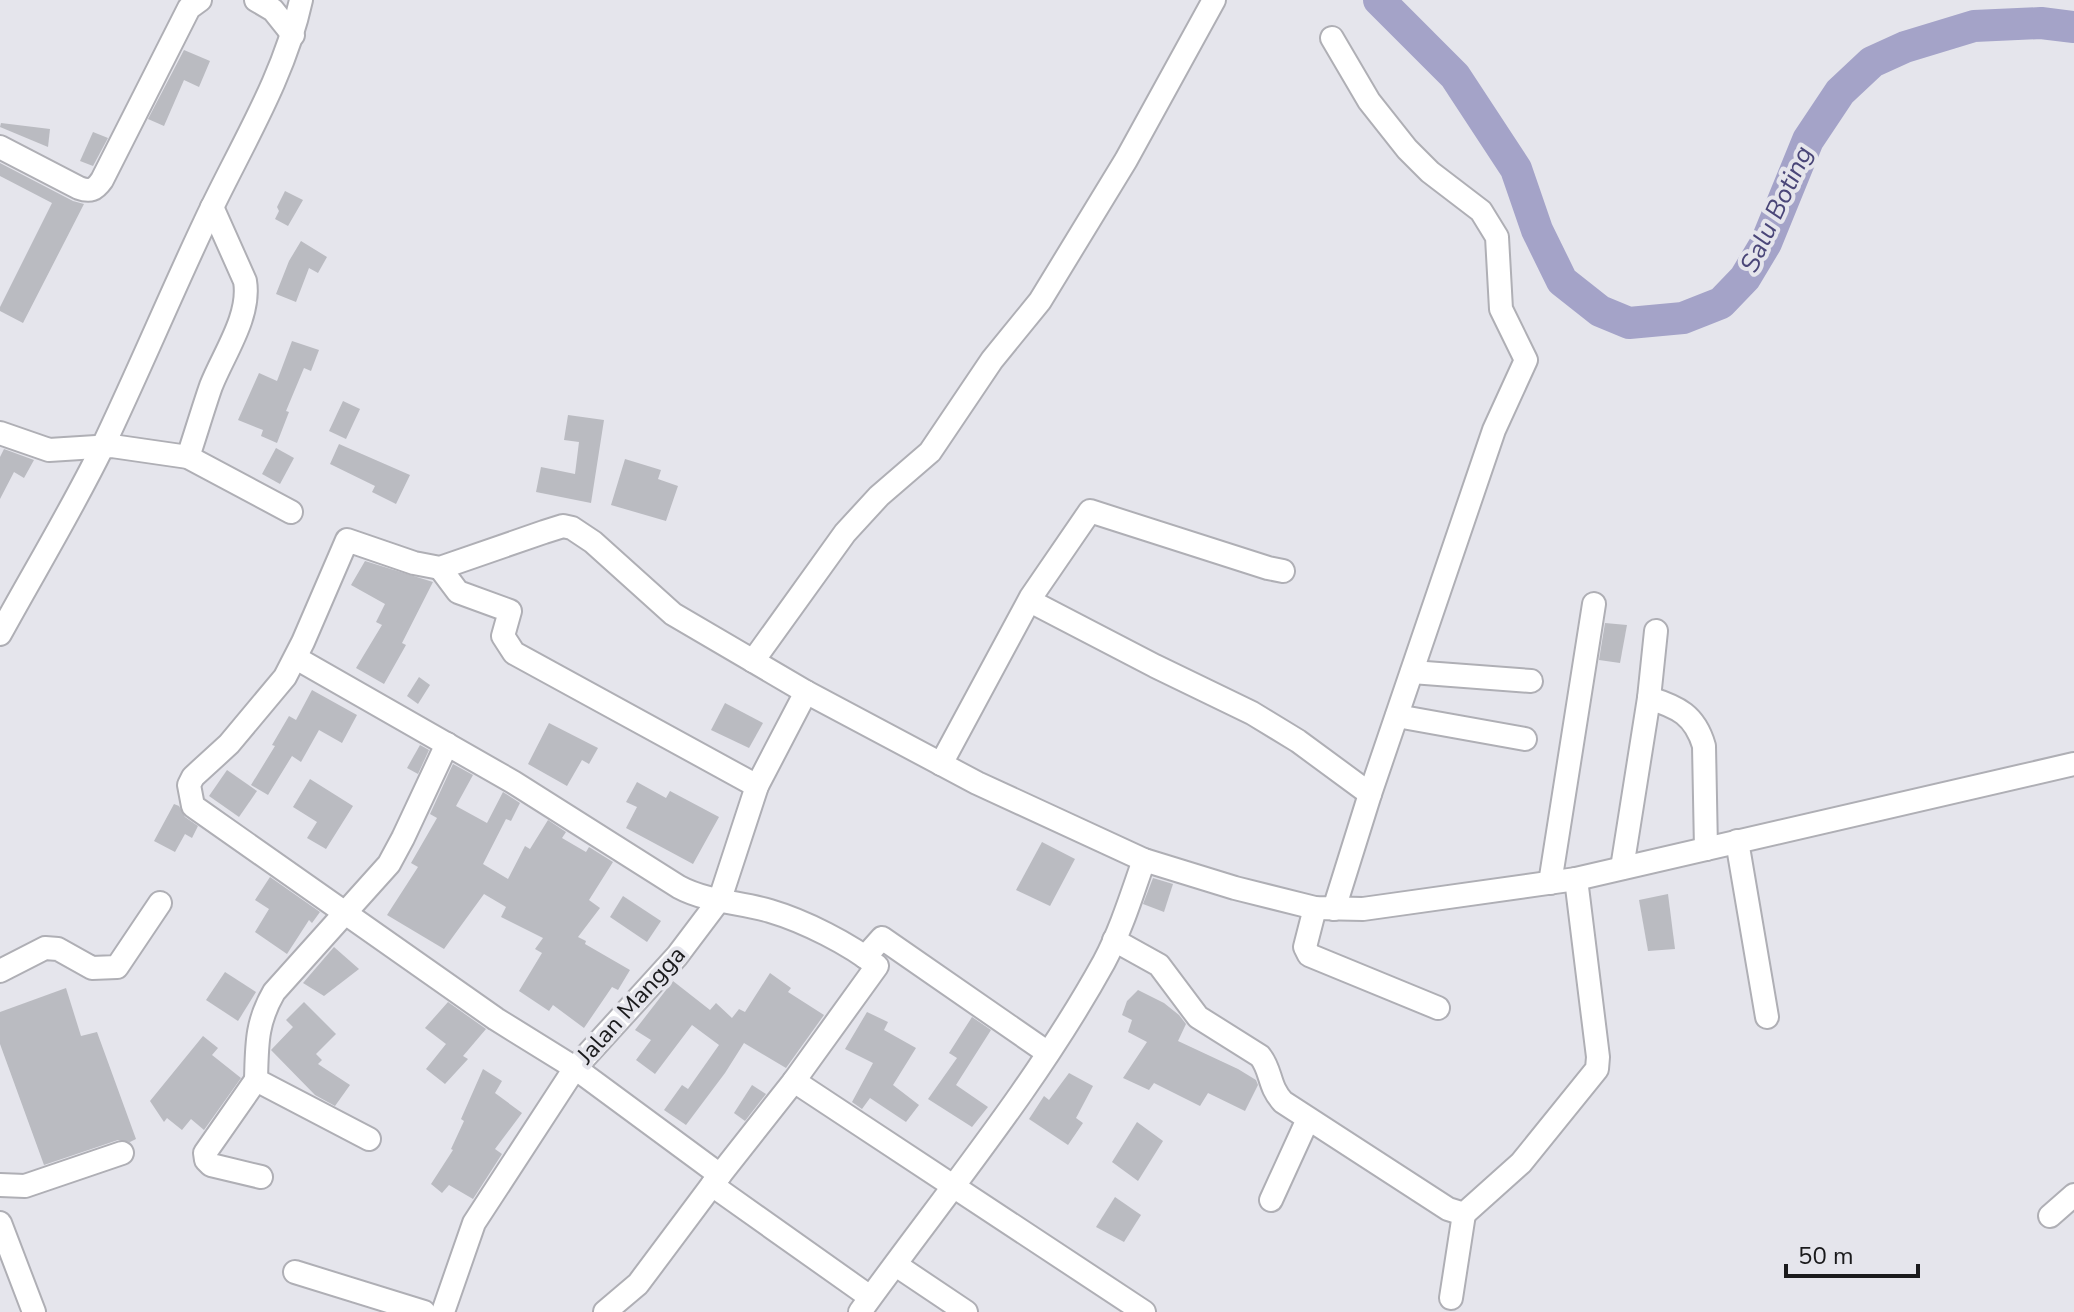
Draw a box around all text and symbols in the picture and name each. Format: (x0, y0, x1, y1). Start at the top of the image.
water label: Salu Boting (1732, 140, 1821, 278)
street label: Jalan Mangga (569, 939, 692, 1071)
scale bar (1786, 1228, 1918, 1278)
text: 50 m (1798, 1240, 1854, 1272)

